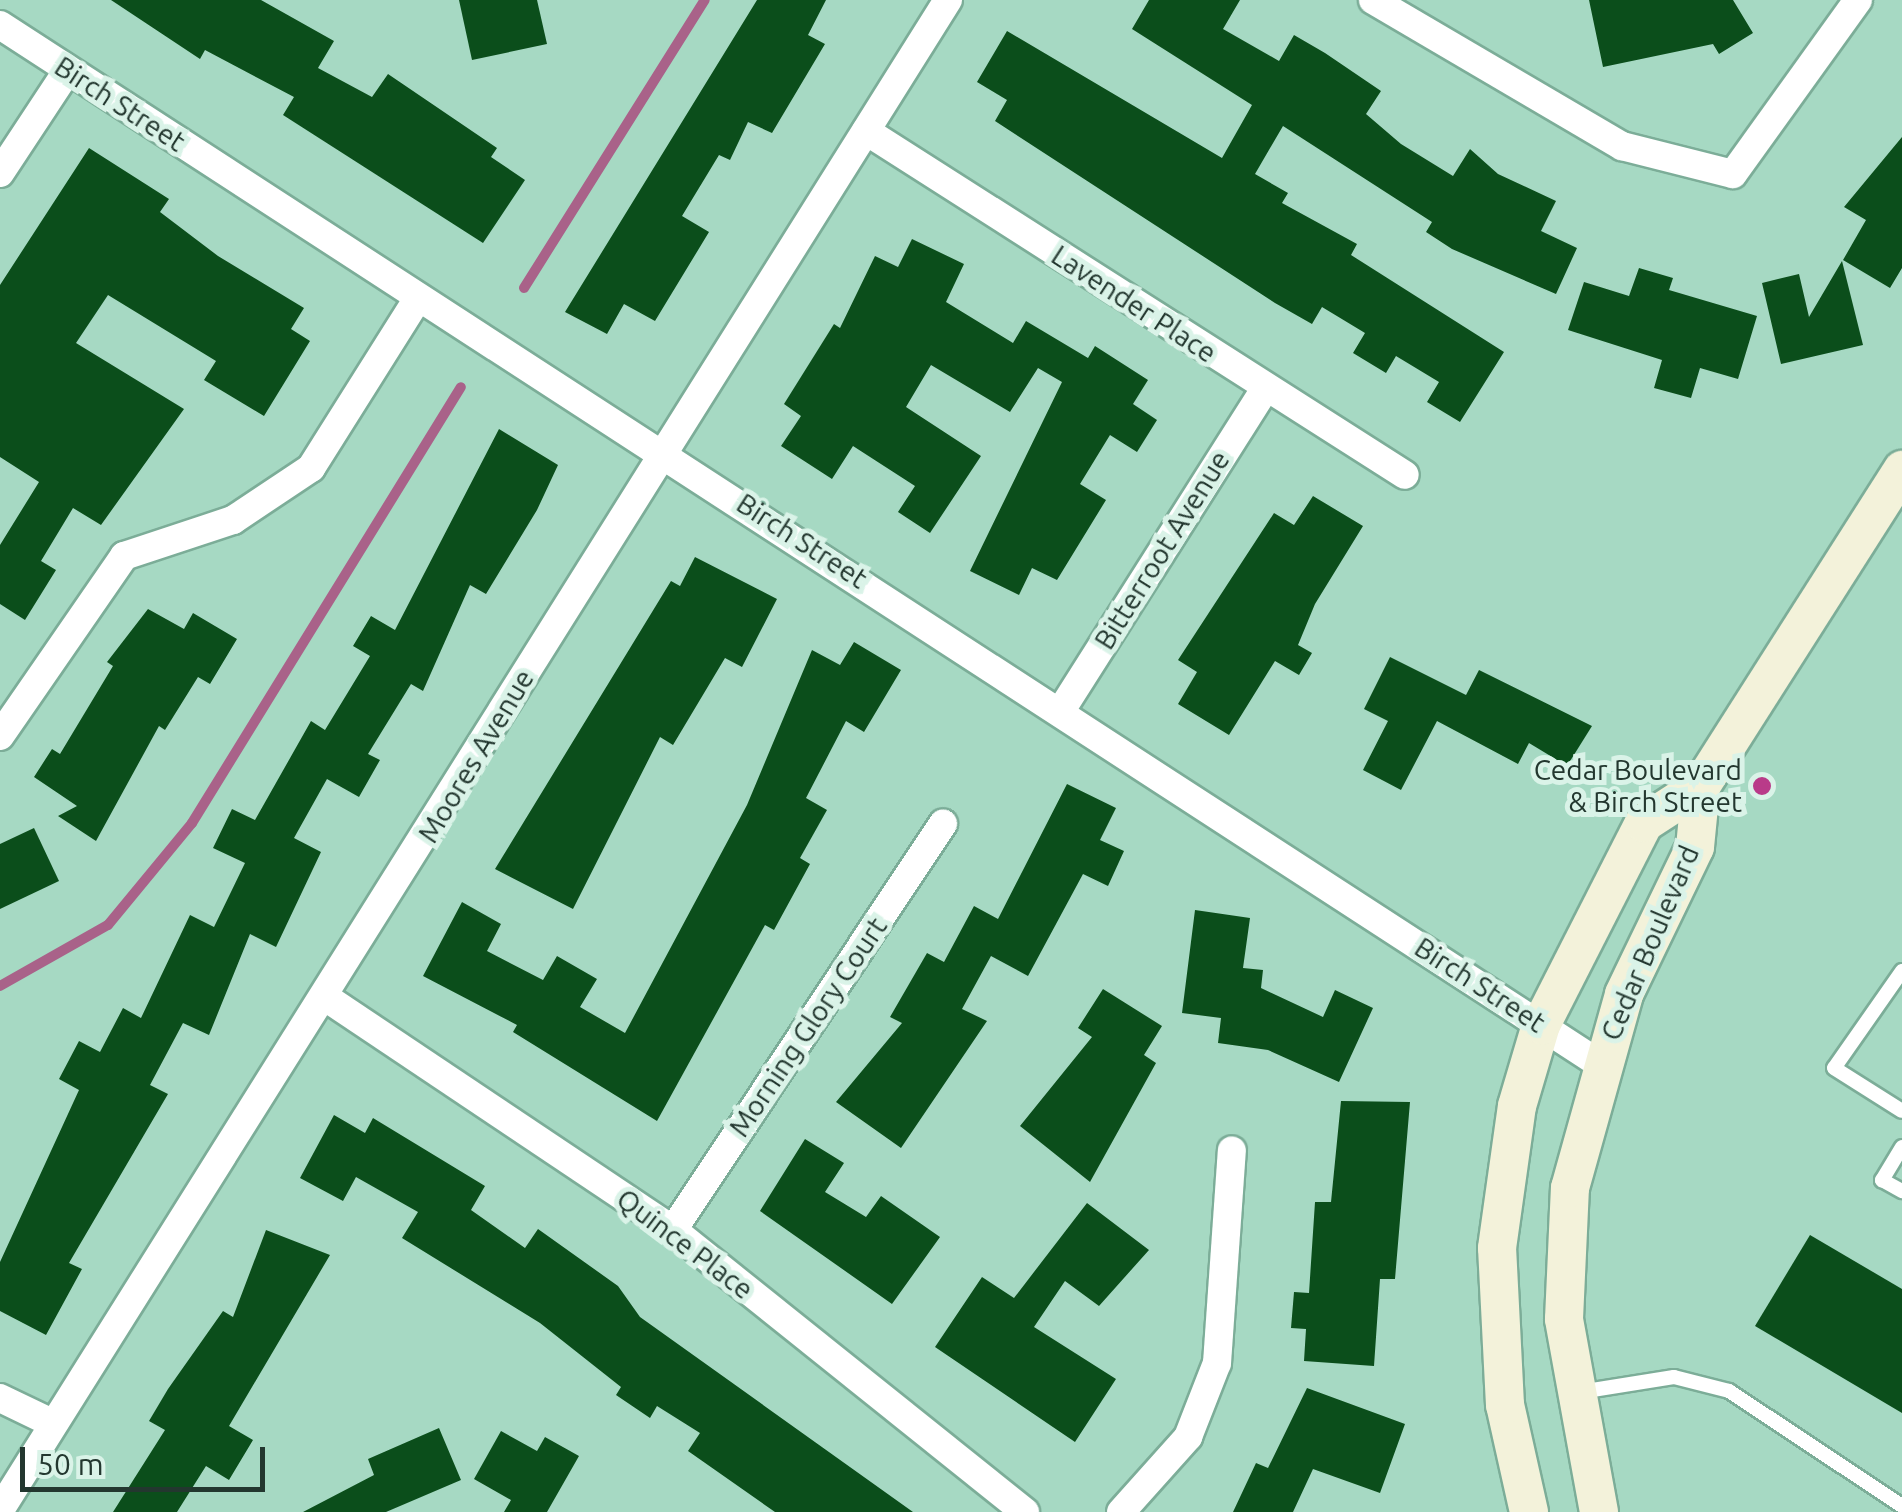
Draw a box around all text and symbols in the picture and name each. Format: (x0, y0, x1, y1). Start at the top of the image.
street label: Birch Street (48, 49, 192, 159)
street label: Lavender Place (1045, 238, 1223, 370)
street label: Bitterroot Avenue (1087, 445, 1237, 655)
street label: Birch Street (730, 486, 874, 596)
street label: Moores Avenue (411, 663, 541, 849)
place label: Cedar Boulevard & Birch Street (1534, 753, 1742, 819)
marker: Cedar Boulevard & Birch Street (1751, 775, 1773, 797)
street label: Cedar Boulevard (1594, 841, 1706, 1045)
street label: Morning Glory Court (722, 911, 894, 1143)
street label: Birch Street (1408, 930, 1552, 1040)
street label: Quince Place (610, 1182, 760, 1306)
scale bar (25, 1427, 270, 1489)
text: 50 m (37, 1447, 104, 1481)

